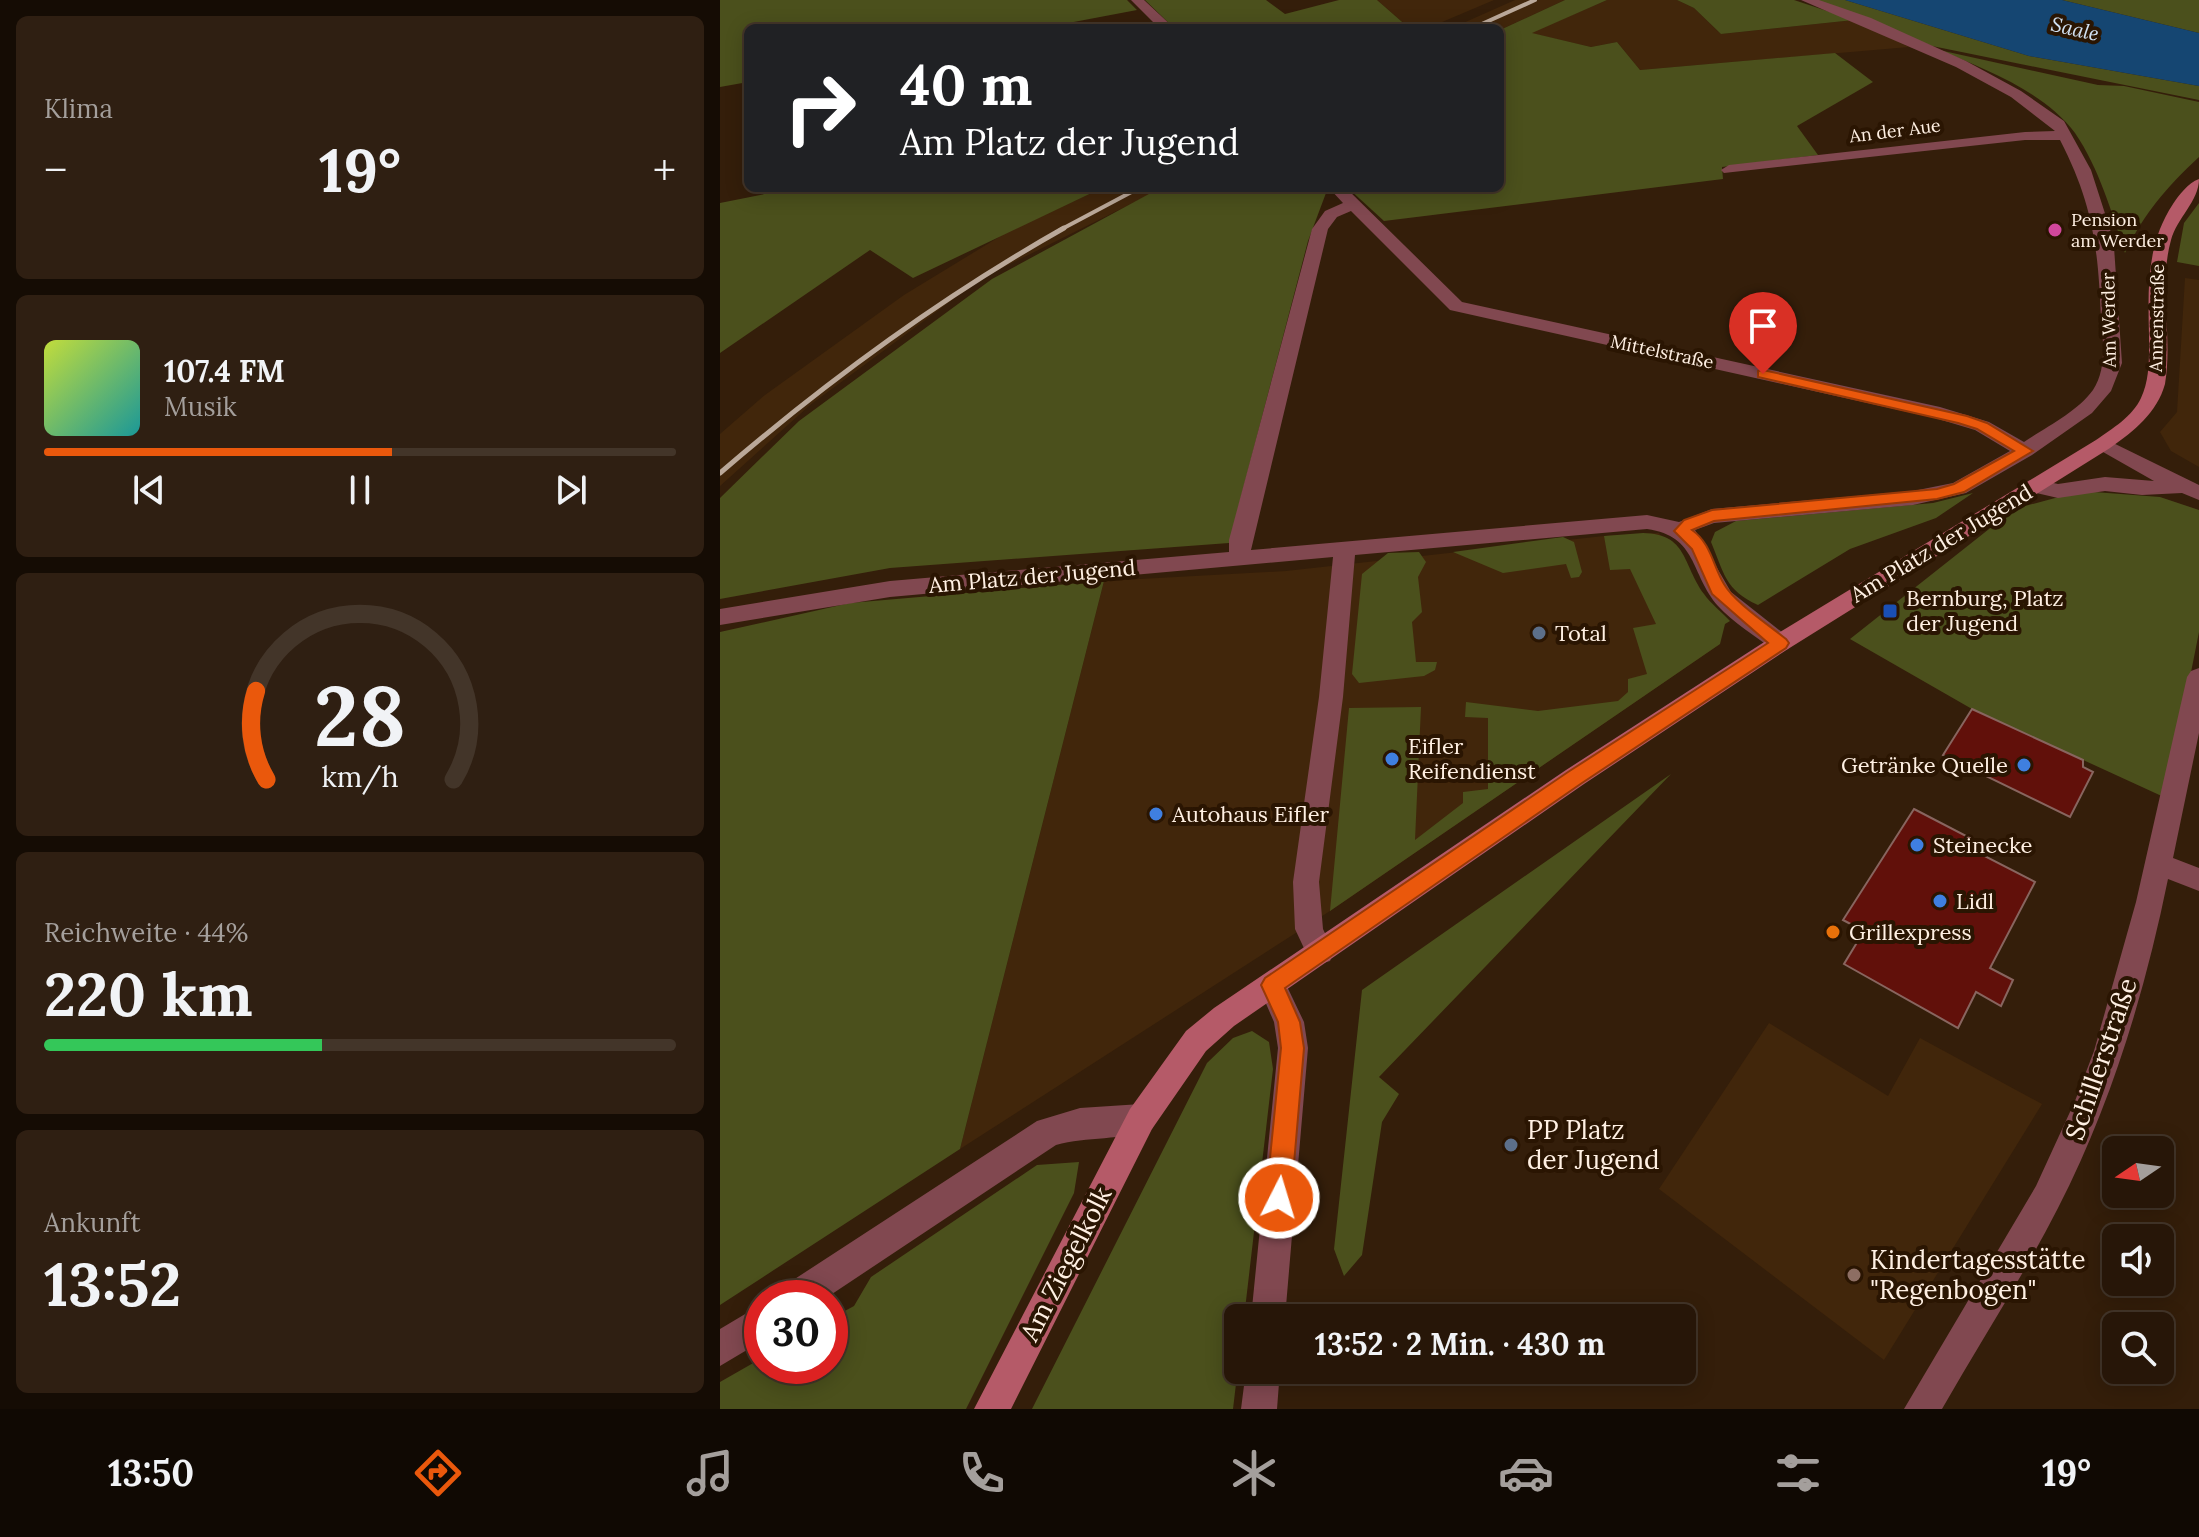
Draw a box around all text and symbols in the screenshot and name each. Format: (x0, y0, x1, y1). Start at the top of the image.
water label: Saale (2049, 11, 2102, 46)
text: 40 m (900, 49, 1033, 120)
icon: right (768, 56, 872, 160)
text: Klima (44, 92, 113, 125)
street label: An der Aue (1847, 113, 1942, 148)
text: Am Platz der Jugend (900, 119, 1239, 165)
text: 19° (319, 132, 401, 208)
text: − (44, 142, 67, 198)
text: + (653, 142, 676, 198)
place label: Pension am Werder (2071, 208, 2164, 252)
marker: Pension am Werder (2046, 221, 2064, 239)
street label: Annenstraße (2144, 264, 2169, 373)
street label: Am Werder (2096, 272, 2121, 369)
pin (1729, 292, 1797, 374)
icon: arrive (1741, 304, 1785, 348)
street label: Mittelstraße (1608, 329, 1716, 374)
text: 107.4 FM (164, 352, 285, 390)
text: Musik (164, 390, 237, 423)
icon: previous (127, 468, 171, 512)
icon: pause (338, 468, 382, 512)
icon: next (549, 468, 593, 512)
street label: Am Platz der Jugend (1844, 478, 2037, 609)
street label: Am Platz der Jugend (926, 553, 1137, 599)
place label: Bernburg, Platz der Jugend (1906, 584, 2064, 637)
marker: Bernburg, Platz der Jugend (1881, 602, 1899, 620)
place label: Total (1555, 619, 1607, 647)
marker: Total (1530, 624, 1548, 642)
text: 28 (314, 662, 406, 769)
place label: Eifler Reifendienst (1408, 732, 1536, 785)
marker: Eifler Reifendienst (1383, 750, 1401, 768)
place label: Getränke Quelle (1841, 751, 2008, 779)
marker: Getränke Quelle (2015, 756, 2033, 774)
text: km/h (321, 759, 399, 796)
place label: Autohaus Eifler (1171, 800, 1330, 828)
marker: Autohaus Eifler (1147, 805, 1165, 823)
place label: Steinecke (1933, 831, 2033, 859)
marker: Steinecke (1908, 836, 1926, 854)
place label: Lidl (1956, 887, 1994, 915)
marker: Lidl (1931, 892, 1949, 910)
text: Reichweite · 44% (44, 916, 248, 949)
place label: Grillexpress (1849, 918, 1972, 946)
marker: Grillexpress (1824, 923, 1842, 941)
text: 220 km (44, 956, 253, 1032)
street label: Schillerstraße (2057, 973, 2144, 1144)
place label: PP Platz der Jugend (1527, 1113, 1660, 1176)
marker: PP Platz der Jugend (1502, 1136, 1520, 1154)
north arrow (2102, 1136, 2174, 1208)
map controls (2102, 1136, 2174, 1384)
position arrow (1237, 1156, 1321, 1240)
street label: Am Ziegelkolk (1012, 1181, 1119, 1347)
text: Ankunft (44, 1206, 141, 1239)
button: sound (2102, 1224, 2174, 1296)
place label: Kindertagesstätte "Regenbogen" (1870, 1243, 2086, 1306)
text: 13:52 (44, 1246, 181, 1322)
marker: Kindertagesstätte "Regenbogen" (1845, 1266, 1863, 1284)
speed limit sign: 30 (744, 1280, 848, 1384)
button: search (2102, 1312, 2174, 1384)
text: 13:52 · 2 Min. · 430 m (1315, 1325, 1605, 1363)
icon: directions (410, 1445, 466, 1501)
icon: music (682, 1445, 738, 1501)
icon: phone (954, 1445, 1010, 1501)
icon: climate (1226, 1445, 1282, 1501)
icon: car (1498, 1445, 1554, 1501)
icon: filters (1770, 1445, 1826, 1501)
text: 13:50 (108, 1450, 194, 1496)
text: 19° (2042, 1450, 2091, 1496)

